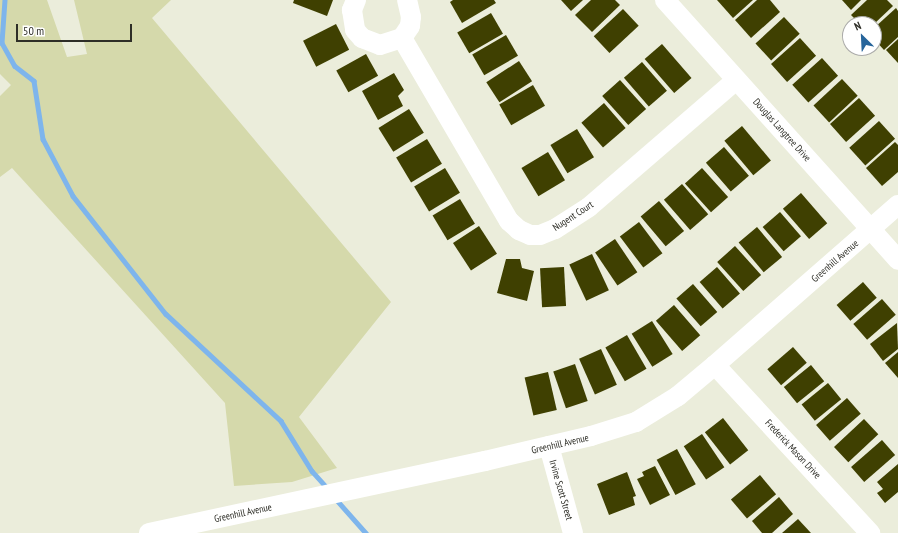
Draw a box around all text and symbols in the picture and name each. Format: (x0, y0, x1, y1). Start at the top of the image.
scale bar (18, 16, 134, 42)
north arrow (842, 16, 882, 56)
text: N (852, 18, 863, 34)
text: 50 m (23, 23, 44, 38)
street label: Douglas Langtree Drive (751, 96, 813, 164)
street label: Nugent Court (550, 198, 596, 234)
street label: Greenhill Avenue (809, 237, 861, 285)
street label: Frederick Mason Drive (762, 417, 824, 481)
street label: Greenhill Avenue (530, 432, 590, 456)
street label: Irvine Scott Street (547, 459, 575, 521)
street label: Greenhill Avenue (213, 501, 273, 525)

